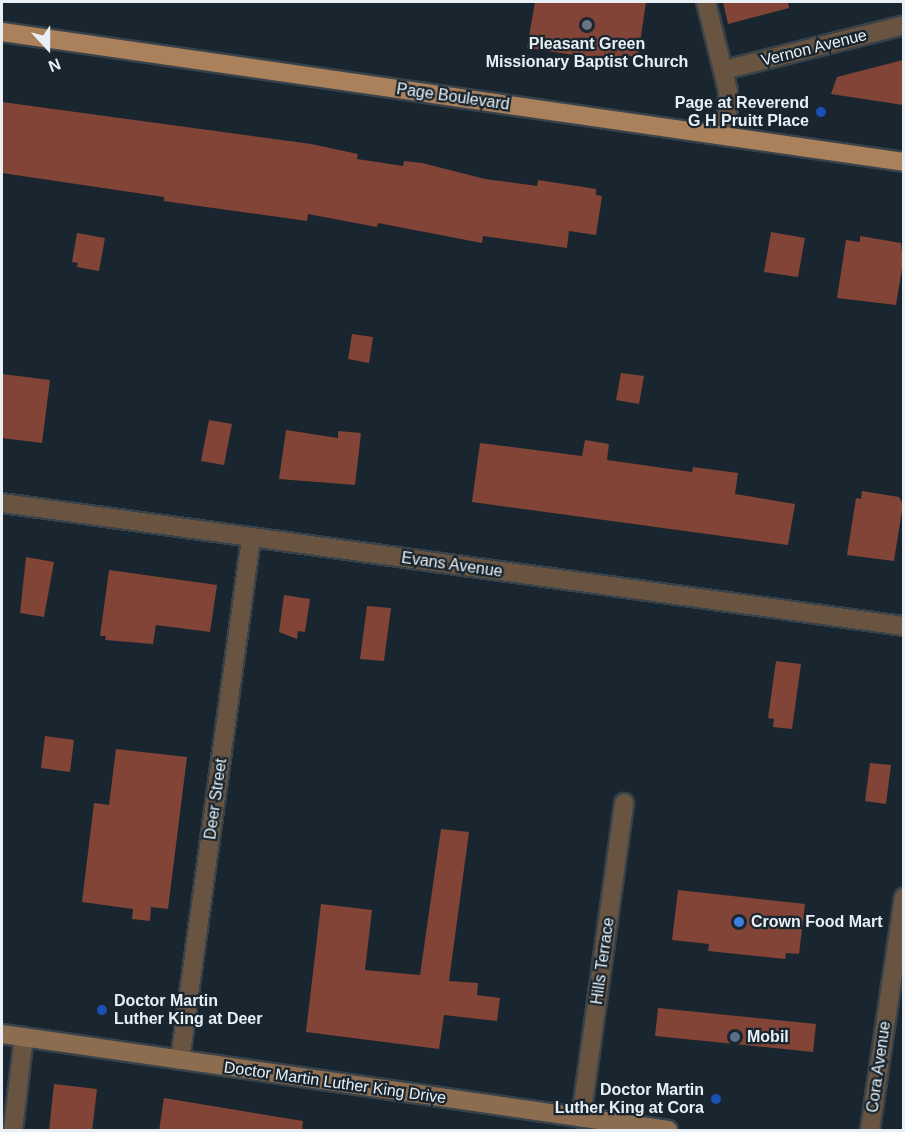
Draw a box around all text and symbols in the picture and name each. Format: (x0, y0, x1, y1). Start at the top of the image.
north arrow (18, 18, 78, 78)
marker: Pleasant Green Missionary Baptist Church (580, 18, 594, 32)
street label: Vernon Avenue (759, 25, 869, 71)
place label: Pleasant Green Missionary Baptist Church (486, 34, 688, 72)
text: N (46, 55, 63, 75)
street label: Page Boulevard (395, 80, 511, 114)
place label: Page at Reverend G H Pruitt Place (675, 93, 809, 131)
marker: Page at Reverend G H Pruitt Place (814, 105, 828, 119)
street label: Evans Avenue (400, 548, 504, 582)
street label: Deer Street (201, 757, 231, 841)
place label: Crown Food Mart (751, 912, 883, 932)
marker: Crown Food Mart (732, 915, 746, 929)
street label: Hills Terrace (587, 916, 619, 1006)
place label: Doctor Martin Luther King at Deer (114, 991, 262, 1029)
marker: Doctor Martin Luther King at Deer (95, 1003, 109, 1017)
street label: Cora Avenue (863, 1020, 895, 1114)
place label: Mobil (747, 1027, 789, 1047)
marker: Mobil (728, 1030, 742, 1044)
street label: Doctor Martin Luther King Drive (223, 1058, 447, 1108)
place label: Doctor Martin Luther King at Cora (555, 1080, 704, 1118)
marker: Doctor Martin Luther King at Cora (709, 1092, 723, 1106)

